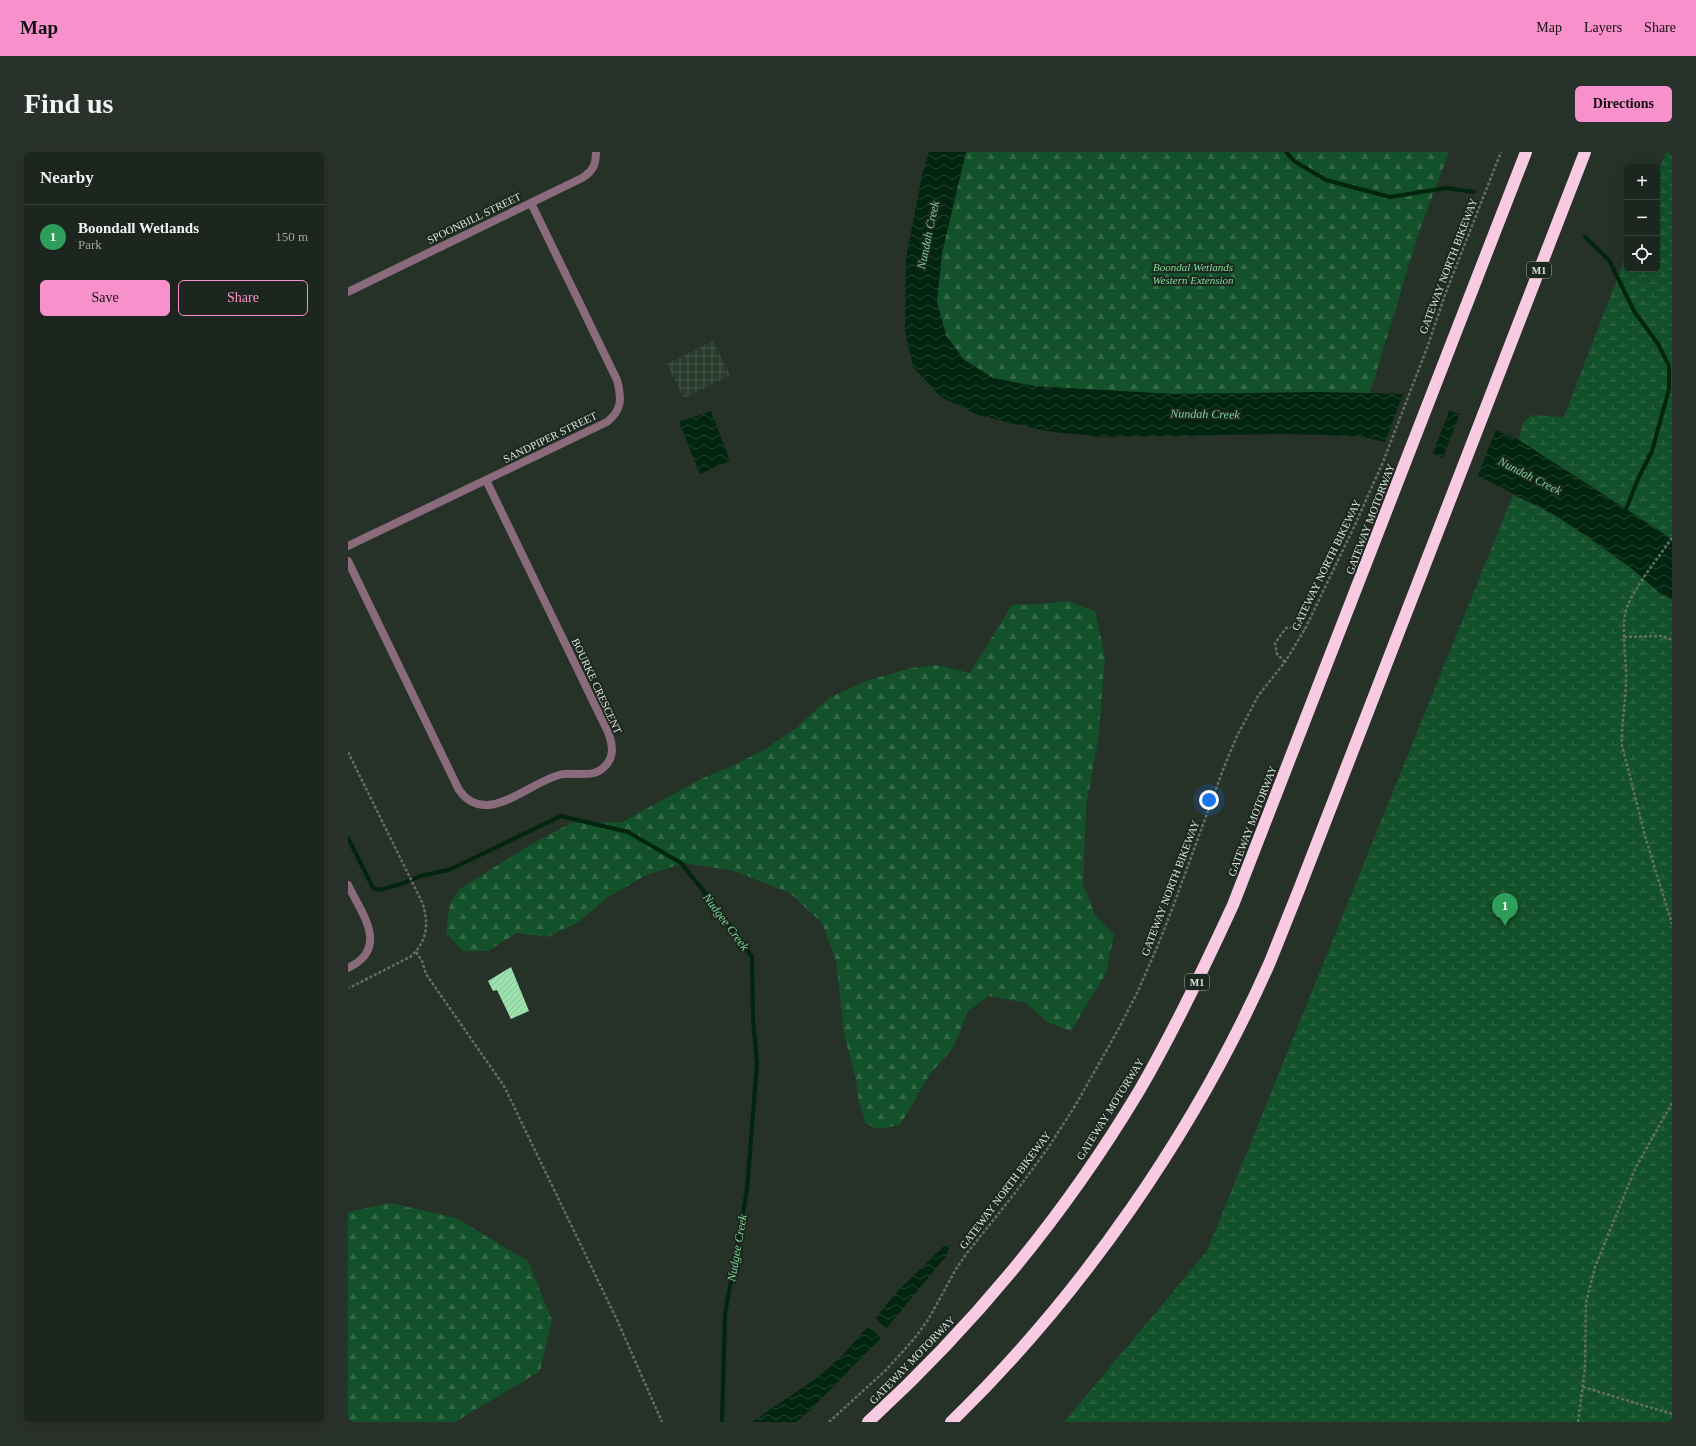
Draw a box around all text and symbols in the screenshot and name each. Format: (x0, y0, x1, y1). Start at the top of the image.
text: Map (20, 17, 58, 38)
text: Map (1536, 20, 1562, 35)
text: Layers (1584, 20, 1622, 35)
text: Share (1644, 20, 1676, 35)
button: Directions (1575, 86, 1672, 122)
text: Find us (24, 88, 114, 119)
map controls (1624, 164, 1660, 272)
button: + (1624, 164, 1660, 200)
text: Nearby (40, 168, 94, 187)
street label: SPOONBILL STREET (425, 190, 523, 246)
street label: GATEWAY NORTH BIKEWAY (1417, 197, 1479, 335)
water label: Nundah Creek (914, 199, 942, 271)
button: − (1624, 200, 1660, 236)
text: Boondall Wetlands (78, 220, 199, 236)
text: 1 (50, 229, 56, 244)
text: 150 m (275, 229, 308, 244)
button: locate (1624, 236, 1660, 272)
text: Park (78, 237, 102, 252)
park label: Boondal Wetlands Western Extension (1152, 261, 1234, 286)
road number: M1 (1527, 262, 1551, 278)
button: Save (40, 280, 170, 316)
button: Share (178, 280, 308, 316)
water label: Nundah Creek (1169, 406, 1240, 422)
street label: SANDPIPER STREET (501, 409, 599, 465)
water label: Nundah Creek (1495, 454, 1565, 498)
street label: GATEWAY MOTORWAY (1343, 462, 1397, 576)
street label: GATEWAY NORTH BIKEWAY (1289, 498, 1363, 632)
street label: BOURKE CRESCENT (570, 636, 625, 736)
street label: GATEWAY MOTORWAY (1225, 764, 1279, 878)
your location (1199, 790, 1219, 810)
street label: GATEWAY NORTH BIKEWAY (1139, 819, 1201, 957)
water label: Nudgee Creek (699, 890, 752, 954)
pin: 1 (1492, 893, 1518, 926)
road number: M1 (1185, 974, 1209, 990)
street label: GATEWAY MOTORWAY (1074, 1056, 1146, 1162)
street label: GATEWAY NORTH BIKEWAY (957, 1129, 1053, 1251)
water label: Nudgee Creek (724, 1213, 750, 1284)
street label: GATEWAY MOTORWAY (867, 1314, 957, 1406)

